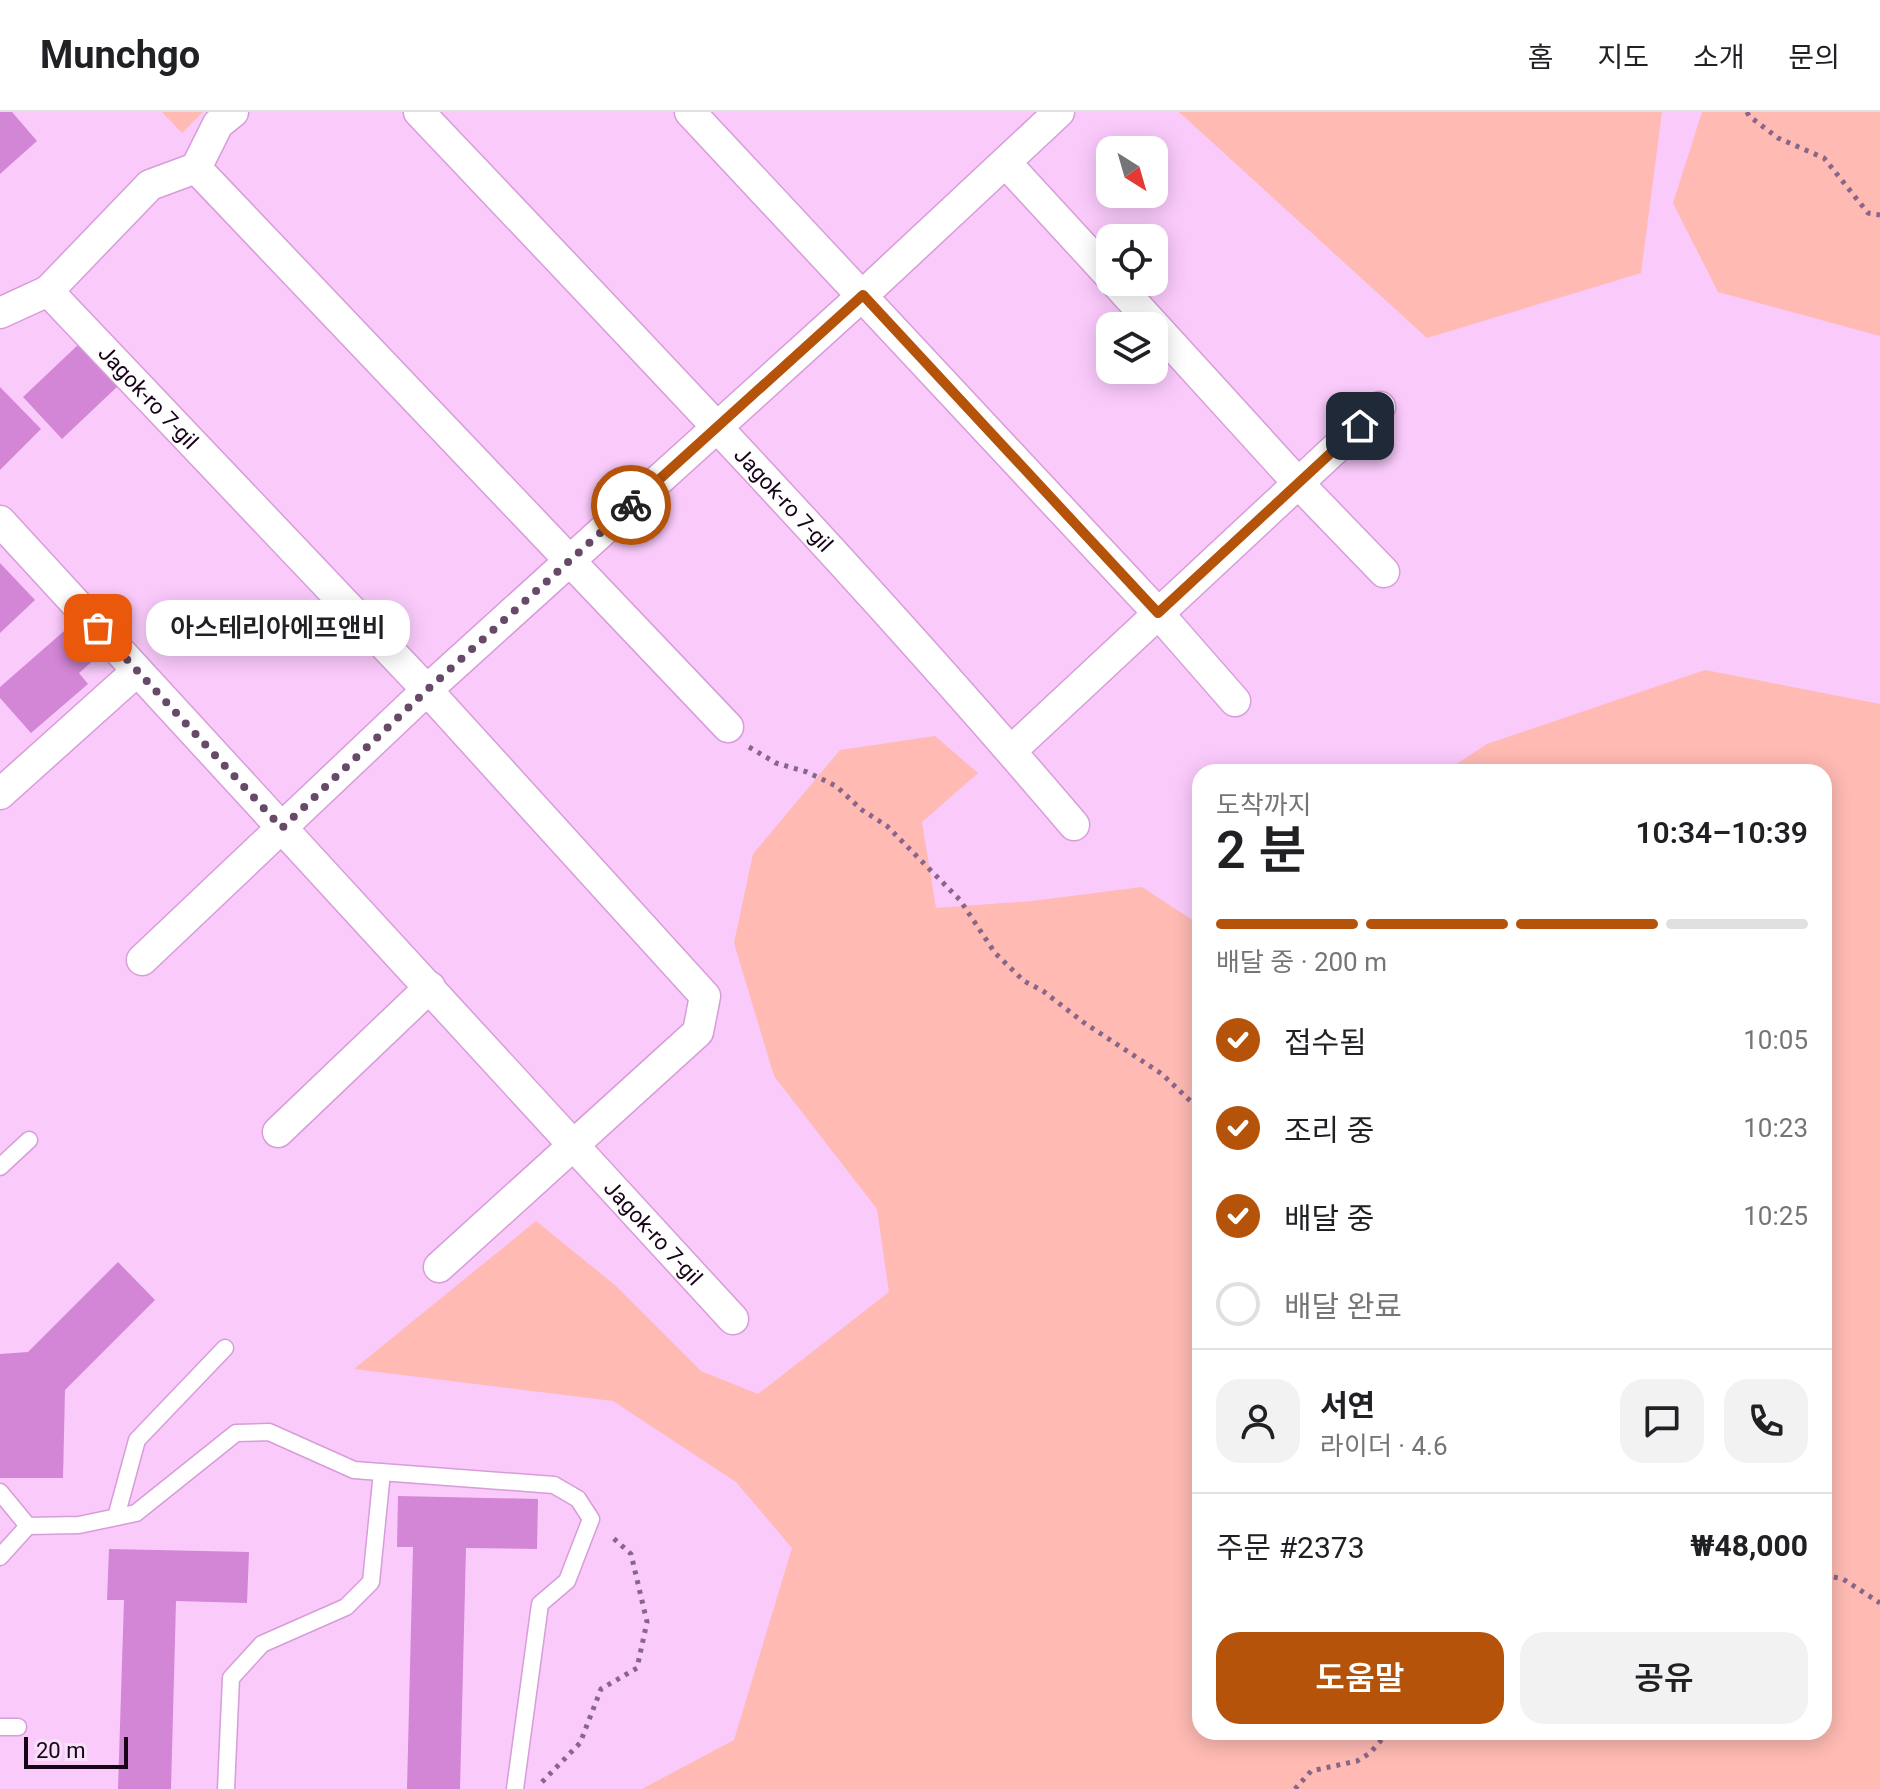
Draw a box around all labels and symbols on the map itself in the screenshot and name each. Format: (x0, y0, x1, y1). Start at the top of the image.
north arrow (1096, 136, 1168, 208)
street label: Jagok-ro 7-gil (94, 340, 203, 454)
pin (1326, 392, 1394, 460)
street label: Jagok-ro 7-gil (730, 442, 838, 557)
courier (591, 465, 671, 545)
pin (64, 594, 132, 662)
callout: 아스테리아에프앤비 (146, 600, 410, 656)
street label: Jagok-ro 7-gil (599, 1175, 708, 1290)
scale bar (24, 1733, 128, 1769)

